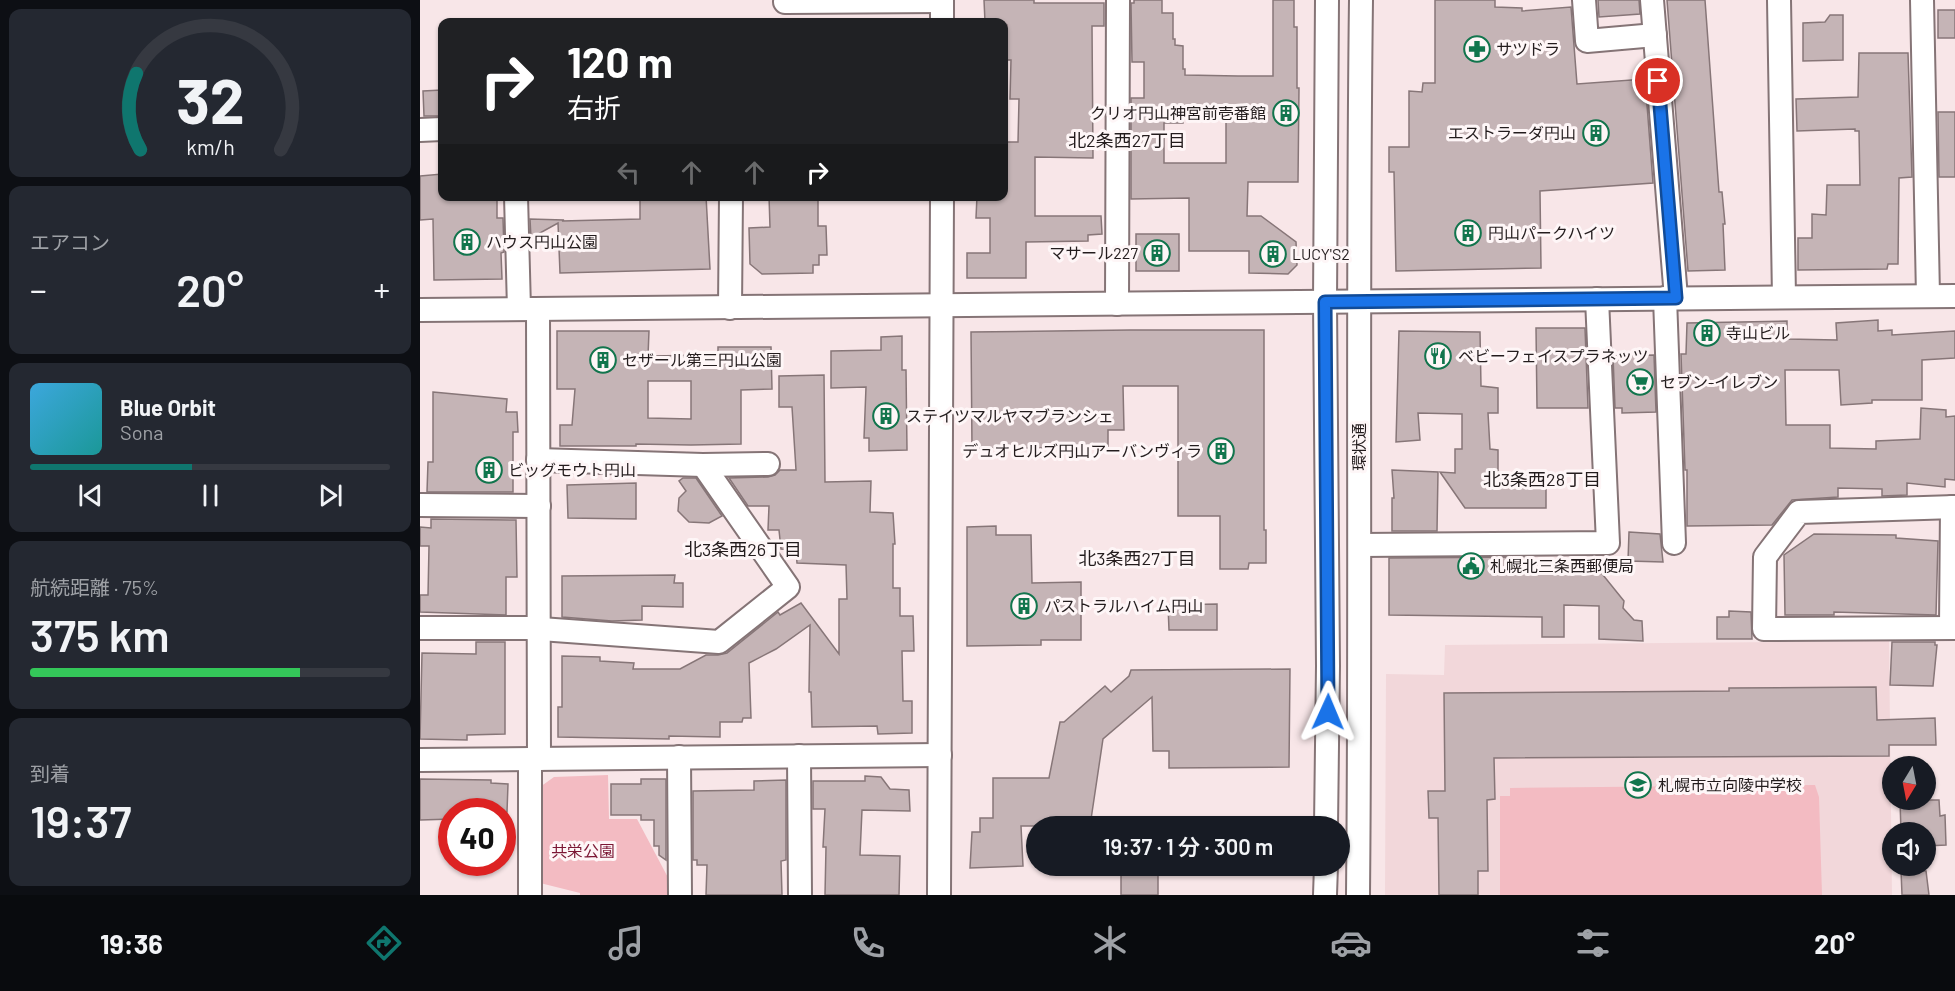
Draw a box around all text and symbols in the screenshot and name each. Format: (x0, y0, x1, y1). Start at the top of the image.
pharmacy icon: サツドラ (1462, 34, 1492, 64)
text: 120 m (567, 36, 673, 86)
place label: サツドラ (1496, 39, 1560, 58)
icon: right (468, 42, 546, 120)
pin (1632, 55, 1683, 106)
text: 32 (176, 62, 244, 136)
icon: arrive (1641, 64, 1674, 97)
text: 右折 (567, 91, 621, 123)
building icon: クリオ円山神宮前壱番館 (1271, 98, 1301, 128)
place label: クリオ円山神宮前壱番館 (1090, 103, 1266, 122)
building icon: エストラーダ円山 (1581, 118, 1611, 148)
place label: エストラーダ円山 (1448, 123, 1576, 142)
district label: 北2条西27丁目 (1068, 129, 1186, 151)
text: km/h (186, 134, 234, 159)
icon: left (612, 156, 645, 189)
icon: ahead (675, 156, 708, 189)
icon: ahead (738, 156, 771, 189)
icon: right (801, 156, 834, 189)
building icon: 円山パークハイツ (1453, 218, 1483, 248)
place label: 円山パークハイツ (1488, 223, 1615, 242)
building icon: ハウス円山公園 (452, 227, 482, 257)
text: エアコン (30, 230, 110, 254)
place label: ハウス円山公園 (486, 232, 598, 251)
building icon: マサール227 (1142, 238, 1172, 268)
building icon: LUCY'S2 (1258, 239, 1288, 269)
place label: マサール227 (1049, 243, 1138, 262)
place label: LUCY'S2 (1292, 244, 1350, 263)
text: 20° (176, 262, 244, 316)
text: − (30, 269, 47, 309)
text: + (374, 269, 390, 309)
building icon: 寺山ビル (1692, 318, 1722, 348)
place label: 寺山ビル (1726, 323, 1790, 342)
restaurant icon: ベビーフェイスプラネッツ (1423, 341, 1453, 371)
building icon: セザール第三円山公園 (588, 345, 618, 375)
place label: ベビーフェイスプラネッツ (1458, 346, 1649, 365)
place label: セザール第三円山公園 (622, 350, 782, 369)
supermarket icon: セブン-イレブン (1625, 367, 1655, 397)
place label: セブン-イレブン (1660, 372, 1778, 391)
text: Blue Orbit (120, 394, 216, 420)
building icon: ステイツマルヤマブランシェ (871, 401, 901, 431)
place label: ステイツマルヤマブランシェ (906, 406, 1114, 425)
text: Sona (120, 420, 164, 444)
street label: 環状通 (1349, 423, 1368, 471)
building icon: デュオヒルズ円山アーバンヴィラ (1206, 436, 1236, 466)
place label: デュオヒルズ円山アーバンヴィラ (962, 441, 1202, 460)
building icon: ビッグモウト円山 (474, 455, 504, 485)
place label: ビッグモウト円山 (508, 460, 636, 479)
district label: 北3条西28丁目 (1483, 468, 1601, 490)
icon: previous (74, 479, 107, 512)
icon: pause (194, 479, 227, 512)
icon: next (314, 479, 347, 512)
district label: 北3条西26丁目 (684, 538, 802, 560)
district label: 北3条西27丁目 (1078, 547, 1196, 569)
public building icon: 札幌北三条西郵便局 (1456, 551, 1486, 581)
place label: 札幌北三条西郵便局 (1490, 556, 1634, 575)
text: 航続距離 · 75% (30, 575, 159, 599)
building icon: パストラルハイム円山 (1009, 591, 1039, 621)
place label: パストラルハイム円山 (1044, 596, 1203, 615)
text: 375 km (30, 607, 170, 661)
position arrow (1296, 680, 1360, 744)
north arrow (1882, 756, 1936, 810)
map controls (1882, 756, 1936, 876)
text: 到着 (30, 761, 70, 785)
school or university icon: 札幌市立向陵中学校 (1623, 770, 1653, 800)
place label: 札幌市立向陵中学校 (1658, 775, 1802, 794)
text: 19:37 (30, 793, 131, 847)
speed limit sign: 40 (438, 798, 516, 876)
button: sound (1882, 822, 1936, 876)
text: 19:37 · 1 分 · 300 m (1103, 833, 1273, 859)
park label: 共栄公園 (551, 841, 615, 860)
icon: directions (363, 922, 405, 964)
icon: music (605, 922, 647, 964)
icon: phone (847, 922, 889, 964)
icon: climate (1089, 922, 1131, 964)
icon: car (1330, 922, 1372, 964)
icon: filters (1572, 922, 1614, 964)
text: 19:36 (100, 927, 163, 959)
text: 20° (1814, 927, 1855, 959)

